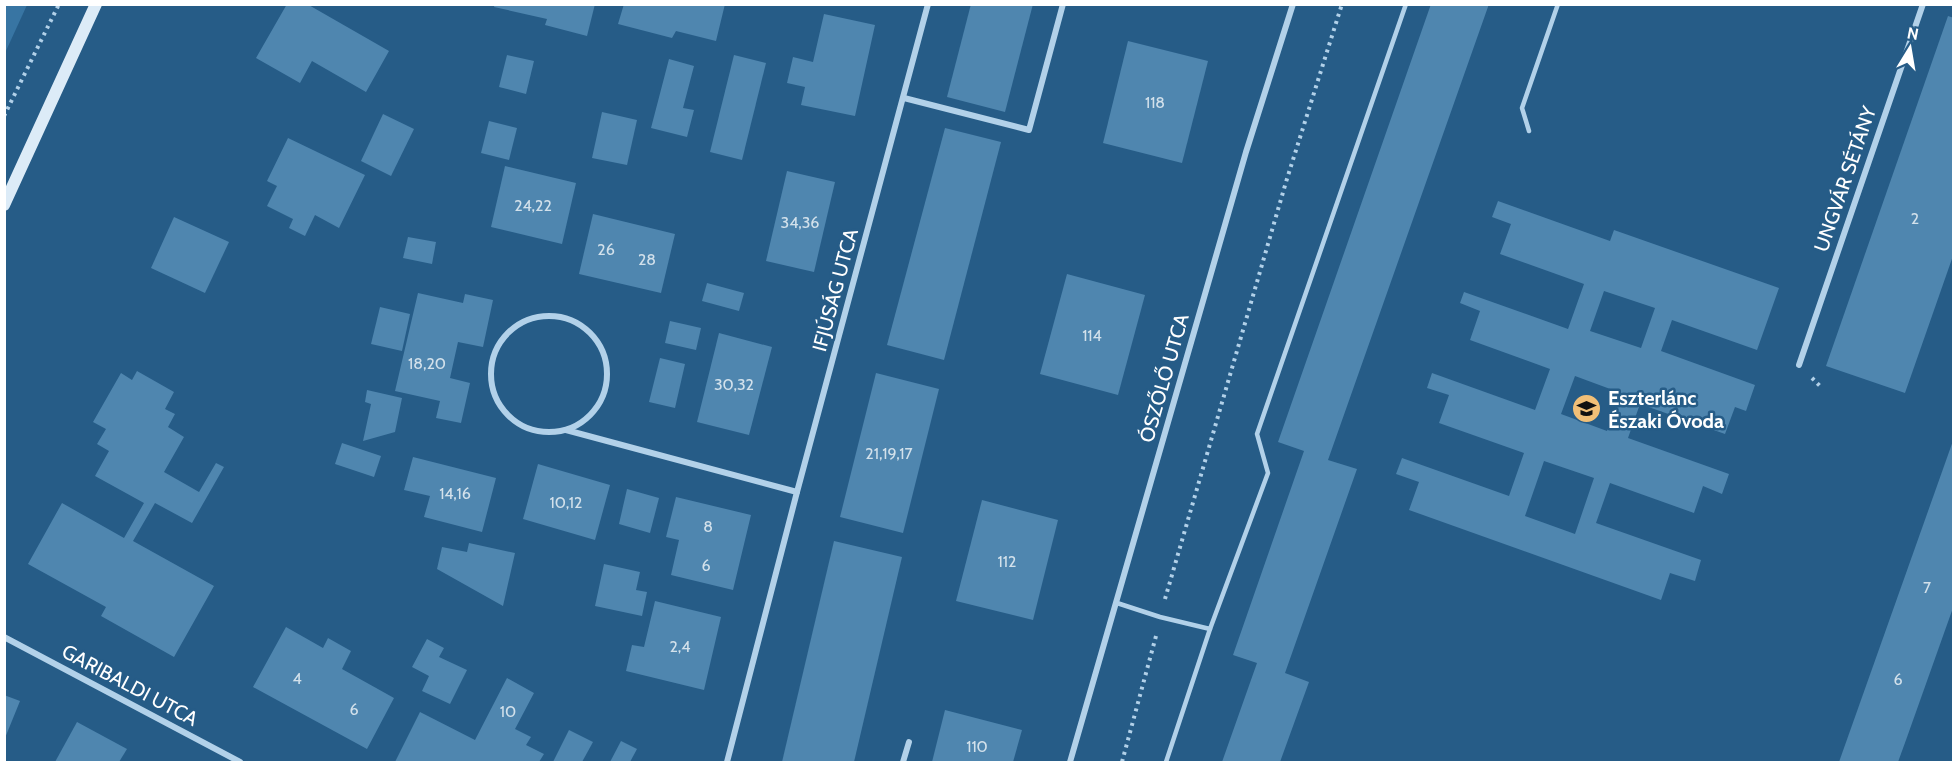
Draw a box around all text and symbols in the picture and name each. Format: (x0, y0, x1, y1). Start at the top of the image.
north arrow (1880, 18, 1940, 78)
text: N (1905, 23, 1920, 44)
house number: 118 (1145, 93, 1165, 112)
street label: UNGVÁR SÉTÁNY (1809, 103, 1881, 255)
house number: 24,22 (514, 196, 552, 215)
house number: 2 (1911, 209, 1919, 228)
house number: 34,36 (781, 213, 819, 232)
street label: IFJÚSÁG UTCA (807, 225, 863, 354)
house number: 26 (597, 240, 615, 259)
house number: 28 (638, 250, 656, 269)
street label: ÓSZŐLŐ UTCA (1134, 310, 1194, 445)
house number: 114 (1082, 326, 1102, 345)
house number: 18,20 (408, 354, 446, 373)
house number: 30,32 (714, 375, 754, 394)
place label: Eszterlánc Északi Óvoda (1608, 386, 1724, 433)
school or university icon: Eszterlánc Északi Óvoda (1571, 393, 1603, 425)
house number: 21,19,17 (865, 444, 913, 463)
house number: 14,16 (439, 484, 471, 503)
house number: 10,12 (550, 493, 582, 512)
house number: 8 (703, 517, 713, 536)
house number: 112 (998, 552, 1016, 571)
house number: 6 (701, 556, 711, 575)
house number: 7 (1923, 578, 1931, 597)
house number: 2,4 (669, 637, 691, 656)
street label: GARIBALDI UTCA (58, 639, 203, 731)
house number: 4 (292, 669, 302, 688)
house number: 6 (1893, 670, 1903, 689)
house number: 6 (349, 700, 359, 719)
house number: 10 (500, 702, 516, 721)
house number: 110 (966, 737, 988, 756)

